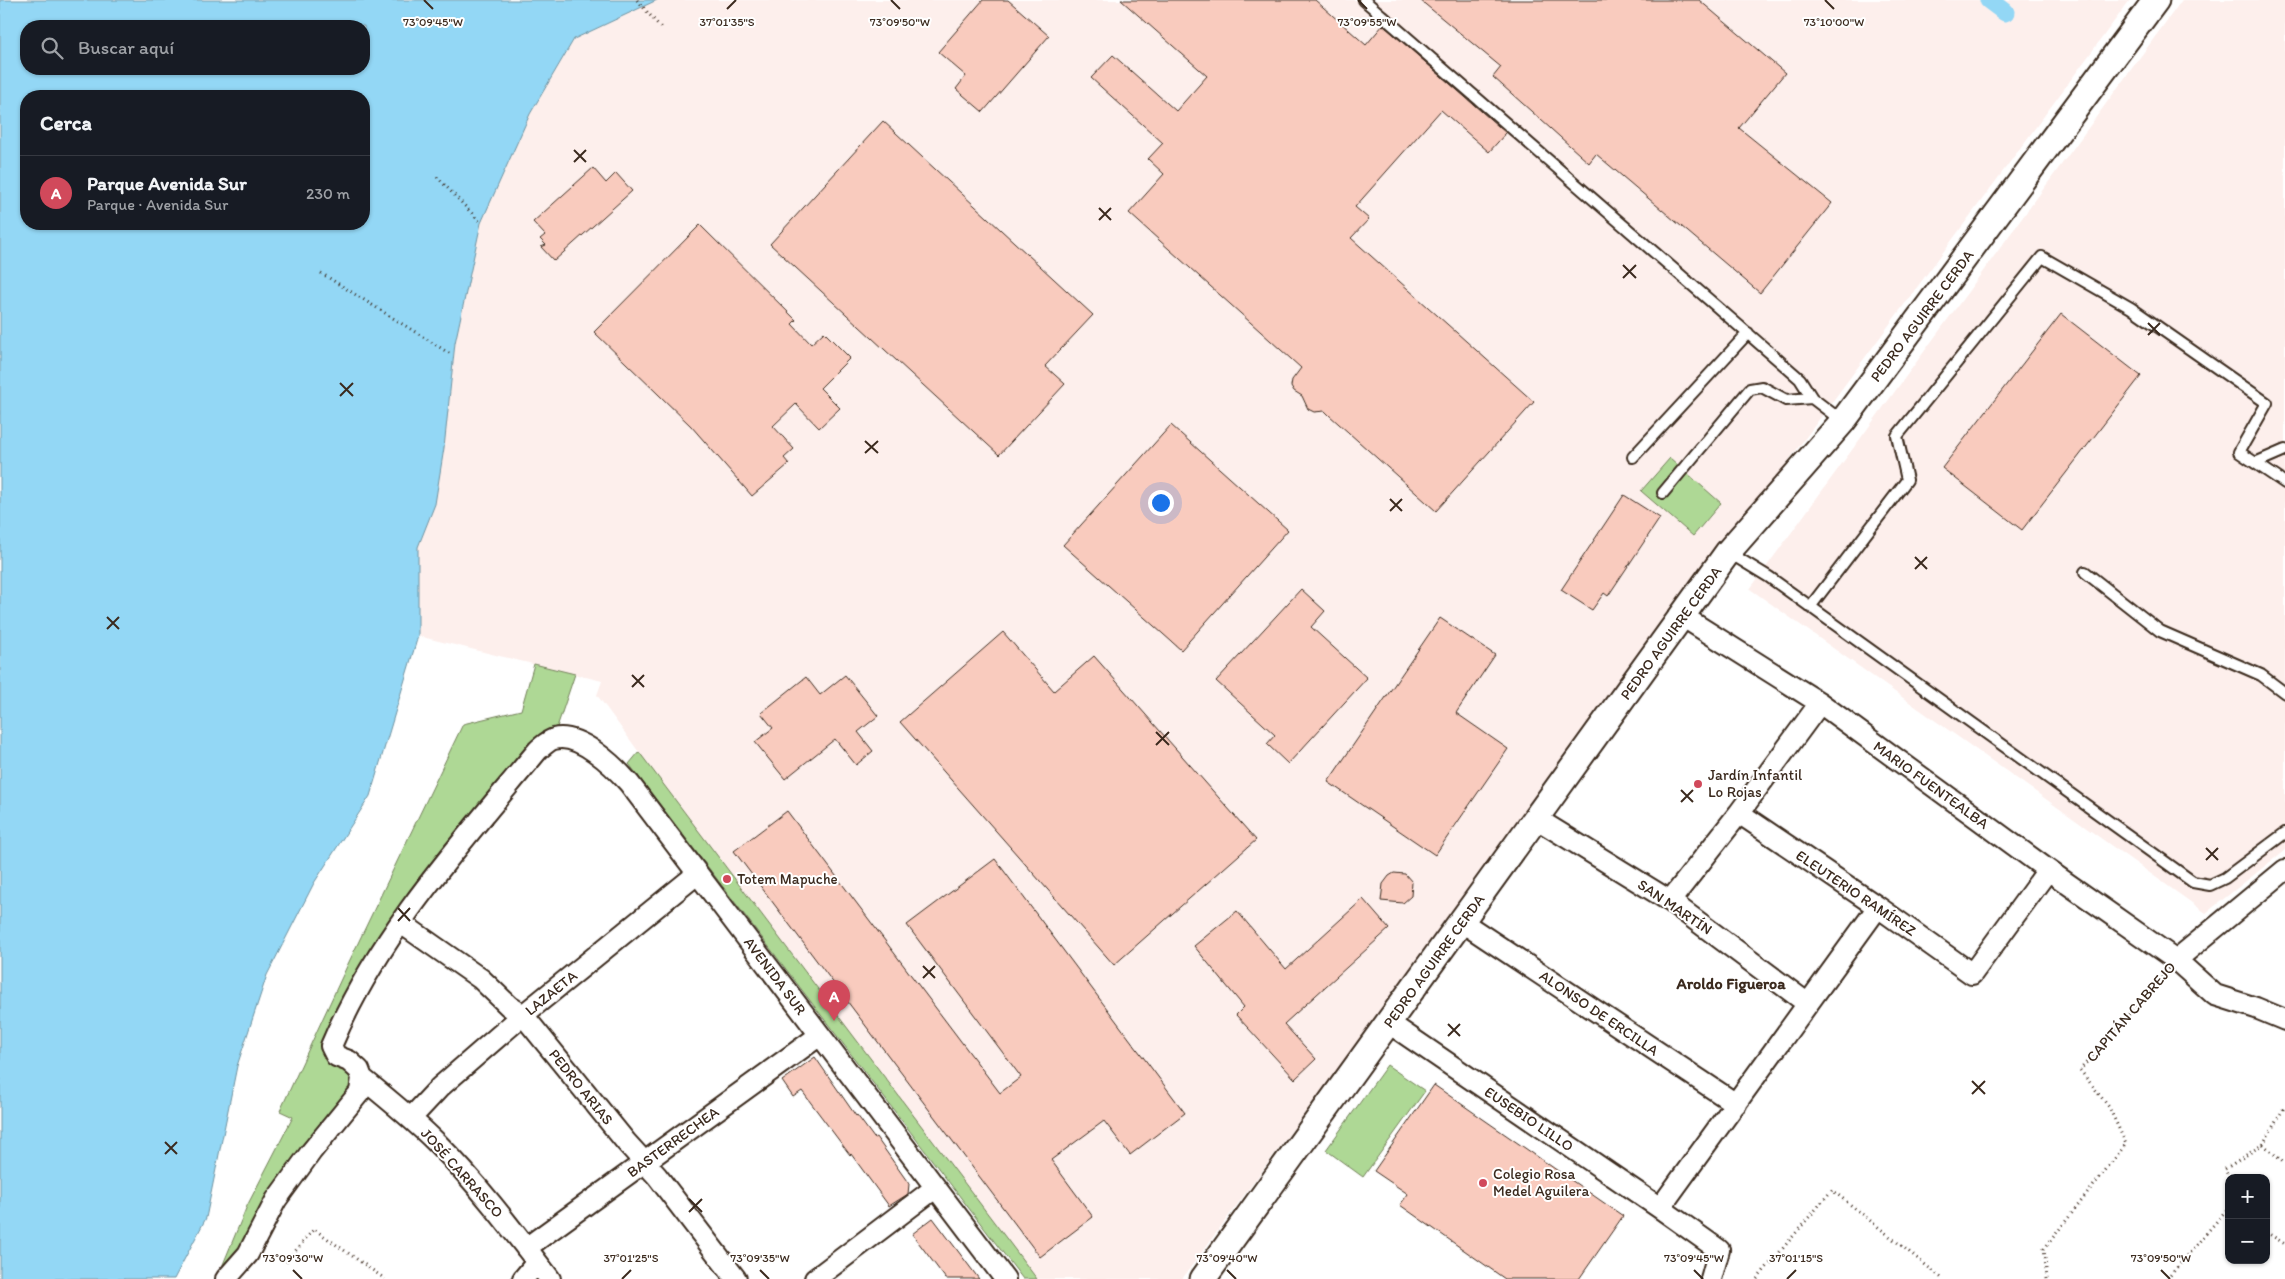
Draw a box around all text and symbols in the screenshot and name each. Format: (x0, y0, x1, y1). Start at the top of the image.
text: 73°09'45"W (403, 15, 463, 29)
text: 37°01'35"S (699, 15, 755, 29)
text: 73°09'50"W (870, 15, 930, 29)
text: 73°09'55"W (1337, 15, 1397, 29)
text: 73°10'00"W (1804, 15, 1864, 29)
search box (20, 20, 370, 75)
icon: search (38, 34, 66, 62)
text: Buscar aquí (78, 36, 174, 59)
text: Cerca (40, 110, 92, 135)
text: Parque Avenida Sur (87, 172, 247, 195)
text: A (51, 184, 61, 203)
text: 230 m (306, 184, 350, 203)
text: Parque · Avenida Sur (87, 195, 228, 214)
street label: PEDRO AGUIRRE CERDA (1867, 246, 1978, 386)
your location (1148, 490, 1174, 516)
street label: PEDRO AGUIRRE CERDA (1617, 562, 1726, 703)
street label: MARIO FUENTEALBA (1870, 737, 1992, 833)
place label: Jardín Infantil Lo Rojas (1708, 766, 1803, 801)
marker: Jardín Infantil Lo Rojas (1692, 778, 1704, 790)
street label: ELEUTERIO RAMÍREZ (1793, 846, 1920, 940)
place label: Totem Mapuche (737, 870, 838, 888)
marker: Totem Mapuche (721, 873, 733, 885)
street label: SAN MARTÍN (1634, 875, 1716, 939)
street label: PEDRO AGUIRRE CERDA (1380, 890, 1489, 1031)
street label: AVENIDA SUR (740, 934, 810, 1019)
street label: CAPITÁN CABREJO (2082, 958, 2180, 1066)
street label: LAZAETA (521, 966, 581, 1019)
street label: ALONSO DE ERCILLA (1536, 966, 1662, 1060)
district label: Aroldo Figueroa (1675, 974, 1786, 994)
pin: A (818, 980, 850, 1021)
street label: PEDRO ARIAS (545, 1046, 617, 1128)
street label: EUSEBIO LILLO (1481, 1083, 1577, 1155)
street label: BASTERRECHEA (624, 1102, 723, 1181)
street label: JOSÉ CARRASCO (417, 1124, 507, 1222)
place label: Colegio Rosa Medel Aguilera (1493, 1165, 1589, 1200)
map controls (2225, 1174, 2270, 1264)
button: + (2225, 1174, 2270, 1219)
marker: Colegio Rosa Medel Aguilera (1477, 1177, 1489, 1189)
button: − (2225, 1219, 2270, 1264)
text: 73°09'30"W (263, 1251, 323, 1265)
text: 37°01'25"S (604, 1251, 659, 1265)
text: 73°09'35"W (730, 1251, 790, 1265)
text: 73°09'40"W (1196, 1251, 1258, 1265)
text: 73°09'45"W (1664, 1251, 1724, 1265)
text: 37°01'15"S (1769, 1251, 1823, 1265)
text: 73°09'50"W (2131, 1251, 2191, 1265)

